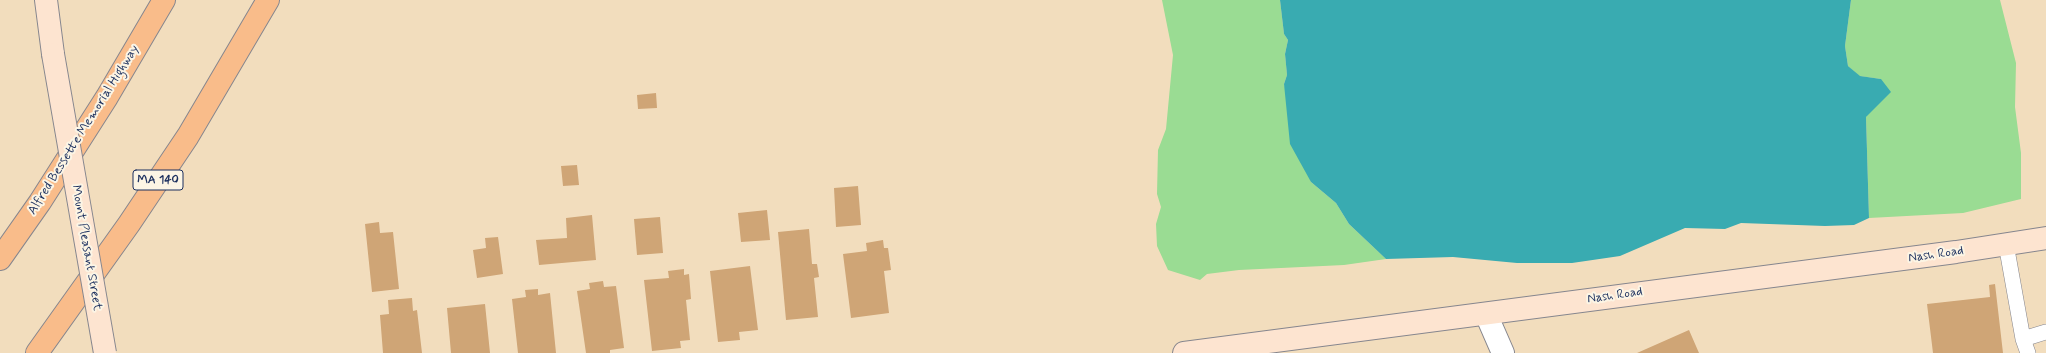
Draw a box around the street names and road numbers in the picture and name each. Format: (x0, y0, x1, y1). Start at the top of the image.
street label: Alfred Bessette Memorial Highway (25, 42, 143, 218)
road number: MA 140 (133, 170, 183, 190)
street label: Mount Pleasant Street (67, 184, 105, 312)
street label: Nash Road (1907, 243, 1965, 267)
street label: Nash Road (1586, 284, 1644, 308)

